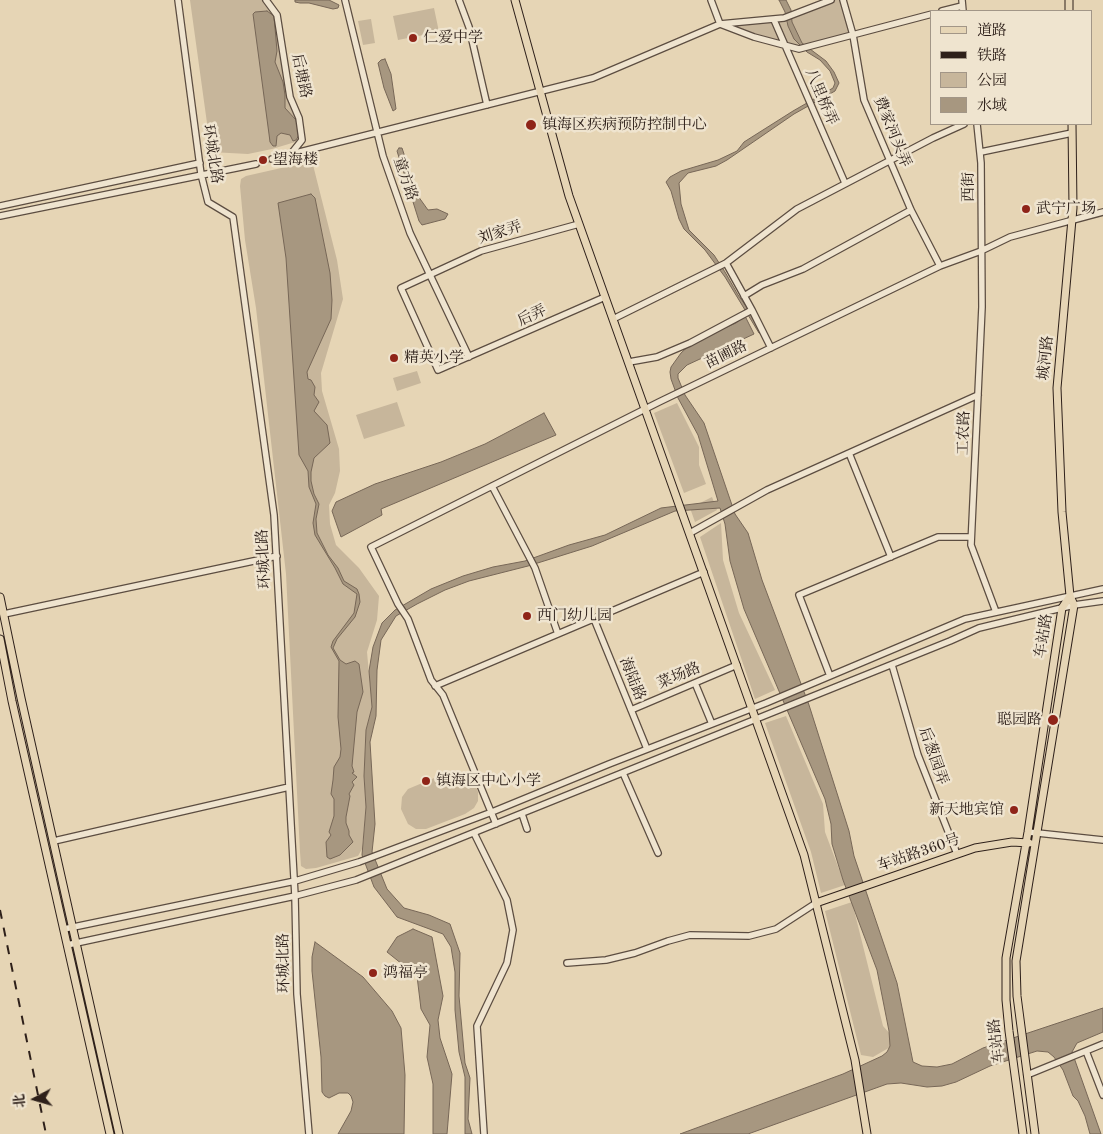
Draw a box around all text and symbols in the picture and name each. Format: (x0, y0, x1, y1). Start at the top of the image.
legend (930, 10, 1093, 125)
text: 道路 (977, 24, 1007, 39)
place label: 仁爱中学 (423, 29, 483, 47)
marker: 仁爱中学 (407, 32, 419, 44)
text: 铁路 (977, 49, 1007, 64)
street label: 后塘路 (288, 52, 314, 100)
street label: 八里桥弄 (801, 66, 841, 128)
text: 公园 (977, 74, 1007, 89)
street label: 费家河头弄 (870, 94, 914, 170)
text: 水域 (977, 99, 1007, 114)
place label: 镇海区疾病预防控制中心 (542, 116, 707, 134)
marker: 镇海区疾病预防控制中心 (524, 118, 538, 132)
street label: 环城北路 (198, 123, 226, 185)
place label: 望海楼 (273, 151, 318, 169)
marker: 望海楼 (257, 154, 269, 166)
street label: 童方路 (389, 155, 421, 203)
street label: 西街 (960, 172, 978, 202)
place label: 武宁广场 (1036, 200, 1096, 218)
marker: 武宁广场 (1020, 203, 1032, 215)
street label: 刘家弄 (476, 218, 524, 248)
street label: 后弄 (515, 302, 549, 330)
street label: 城河路 (1035, 335, 1057, 381)
street label: 苗圃路 (702, 337, 750, 373)
place label: 精英小学 (404, 349, 464, 367)
marker: 精英小学 (388, 352, 400, 364)
street label: 工农路 (954, 410, 974, 456)
street label: 环城北路 (253, 529, 275, 589)
place label: 西门幼儿园 (537, 607, 612, 625)
marker: 西门幼儿园 (521, 610, 533, 622)
street label: 车站路 (1032, 612, 1056, 660)
street label: 海陆路 (615, 655, 649, 703)
street label: 菜场路 (655, 659, 703, 693)
place label: 聪园路 (997, 711, 1042, 729)
marker: 聪园路 (1046, 713, 1060, 727)
street label: 后葱园弄 (915, 725, 951, 787)
place label: 镇海区中心小学 (436, 772, 541, 790)
marker: 镇海区中心小学 (420, 775, 432, 787)
place label: 新天地宾馆 (929, 801, 1004, 819)
marker: 新天地宾馆 (1008, 804, 1020, 816)
street label: 车站路360号 (875, 830, 963, 876)
street label: 环城北路 (274, 933, 294, 993)
place label: 鸿福亭 (383, 964, 428, 982)
marker: 鸿福亭 (367, 967, 379, 979)
street label: 车站路 (985, 1018, 1009, 1064)
north arrow (10, 1074, 60, 1124)
text: 北 (12, 1093, 28, 1108)

